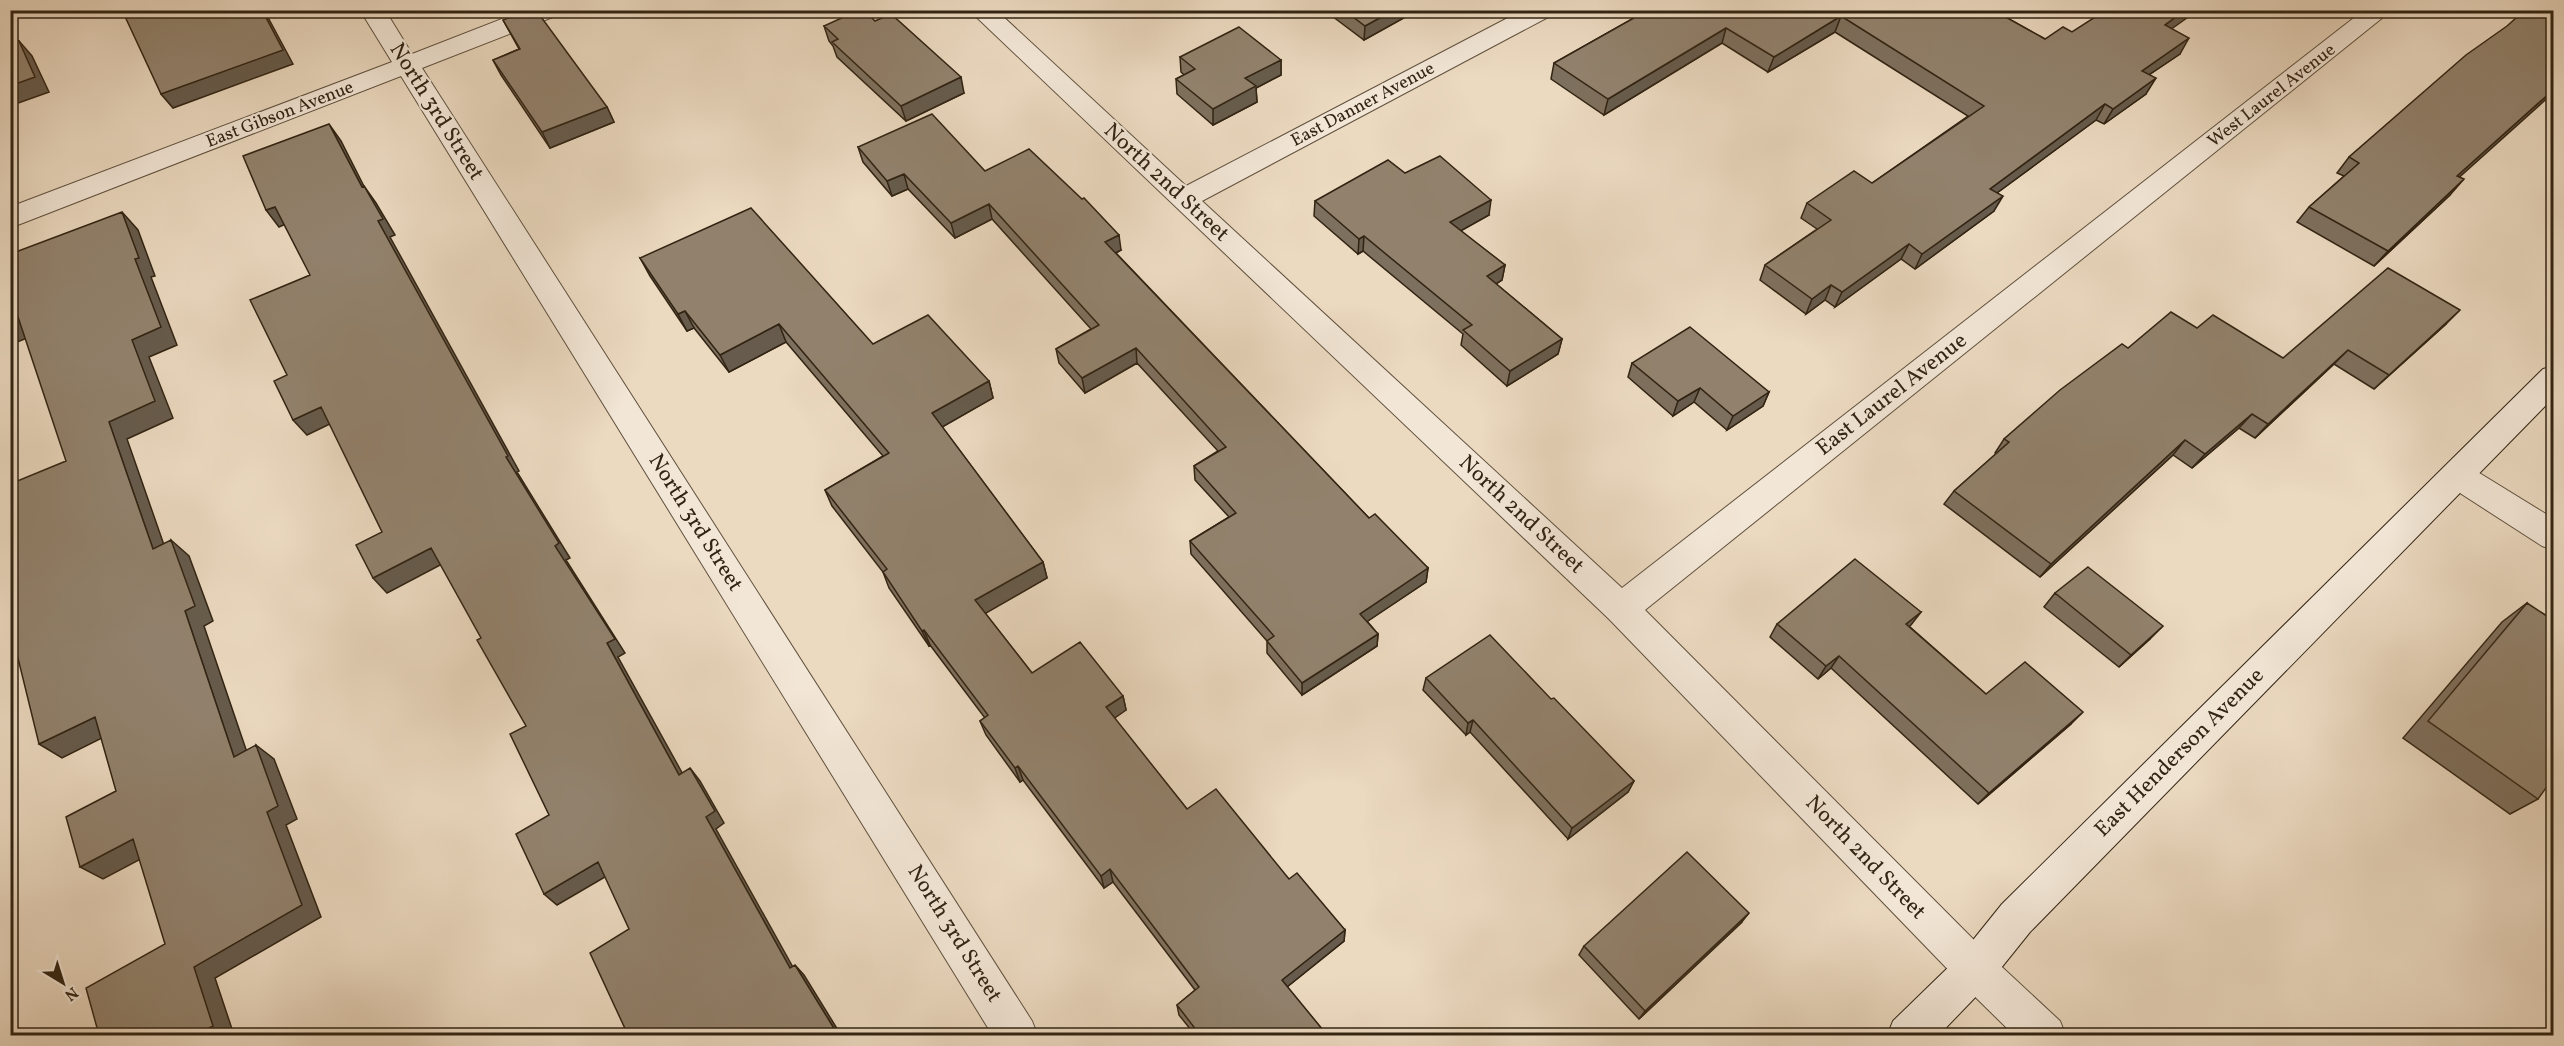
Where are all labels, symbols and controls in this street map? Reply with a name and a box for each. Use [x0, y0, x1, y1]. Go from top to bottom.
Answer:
street label: North 3rd Street [381, 37, 491, 187]
street label: West Laurel Avenue [2203, 38, 2341, 154]
street label: East Danner Avenue [1287, 57, 1439, 153]
street label: East Gibson Avenue [203, 75, 357, 155]
street label: North 2nd Street [1096, 116, 1236, 250]
street label: East Laurel Avenue [1810, 326, 1974, 464]
street label: North 3rd Street [640, 448, 750, 598]
street label: North 2nd Street [1451, 448, 1591, 582]
street label: East Henderson Avenue [2088, 661, 2272, 845]
street label: North 2nd Street [1798, 789, 1933, 927]
street label: North 3rd Street [899, 859, 1009, 1009]
north arrow [33, 953, 93, 1013]
text: N [59, 981, 82, 1006]

